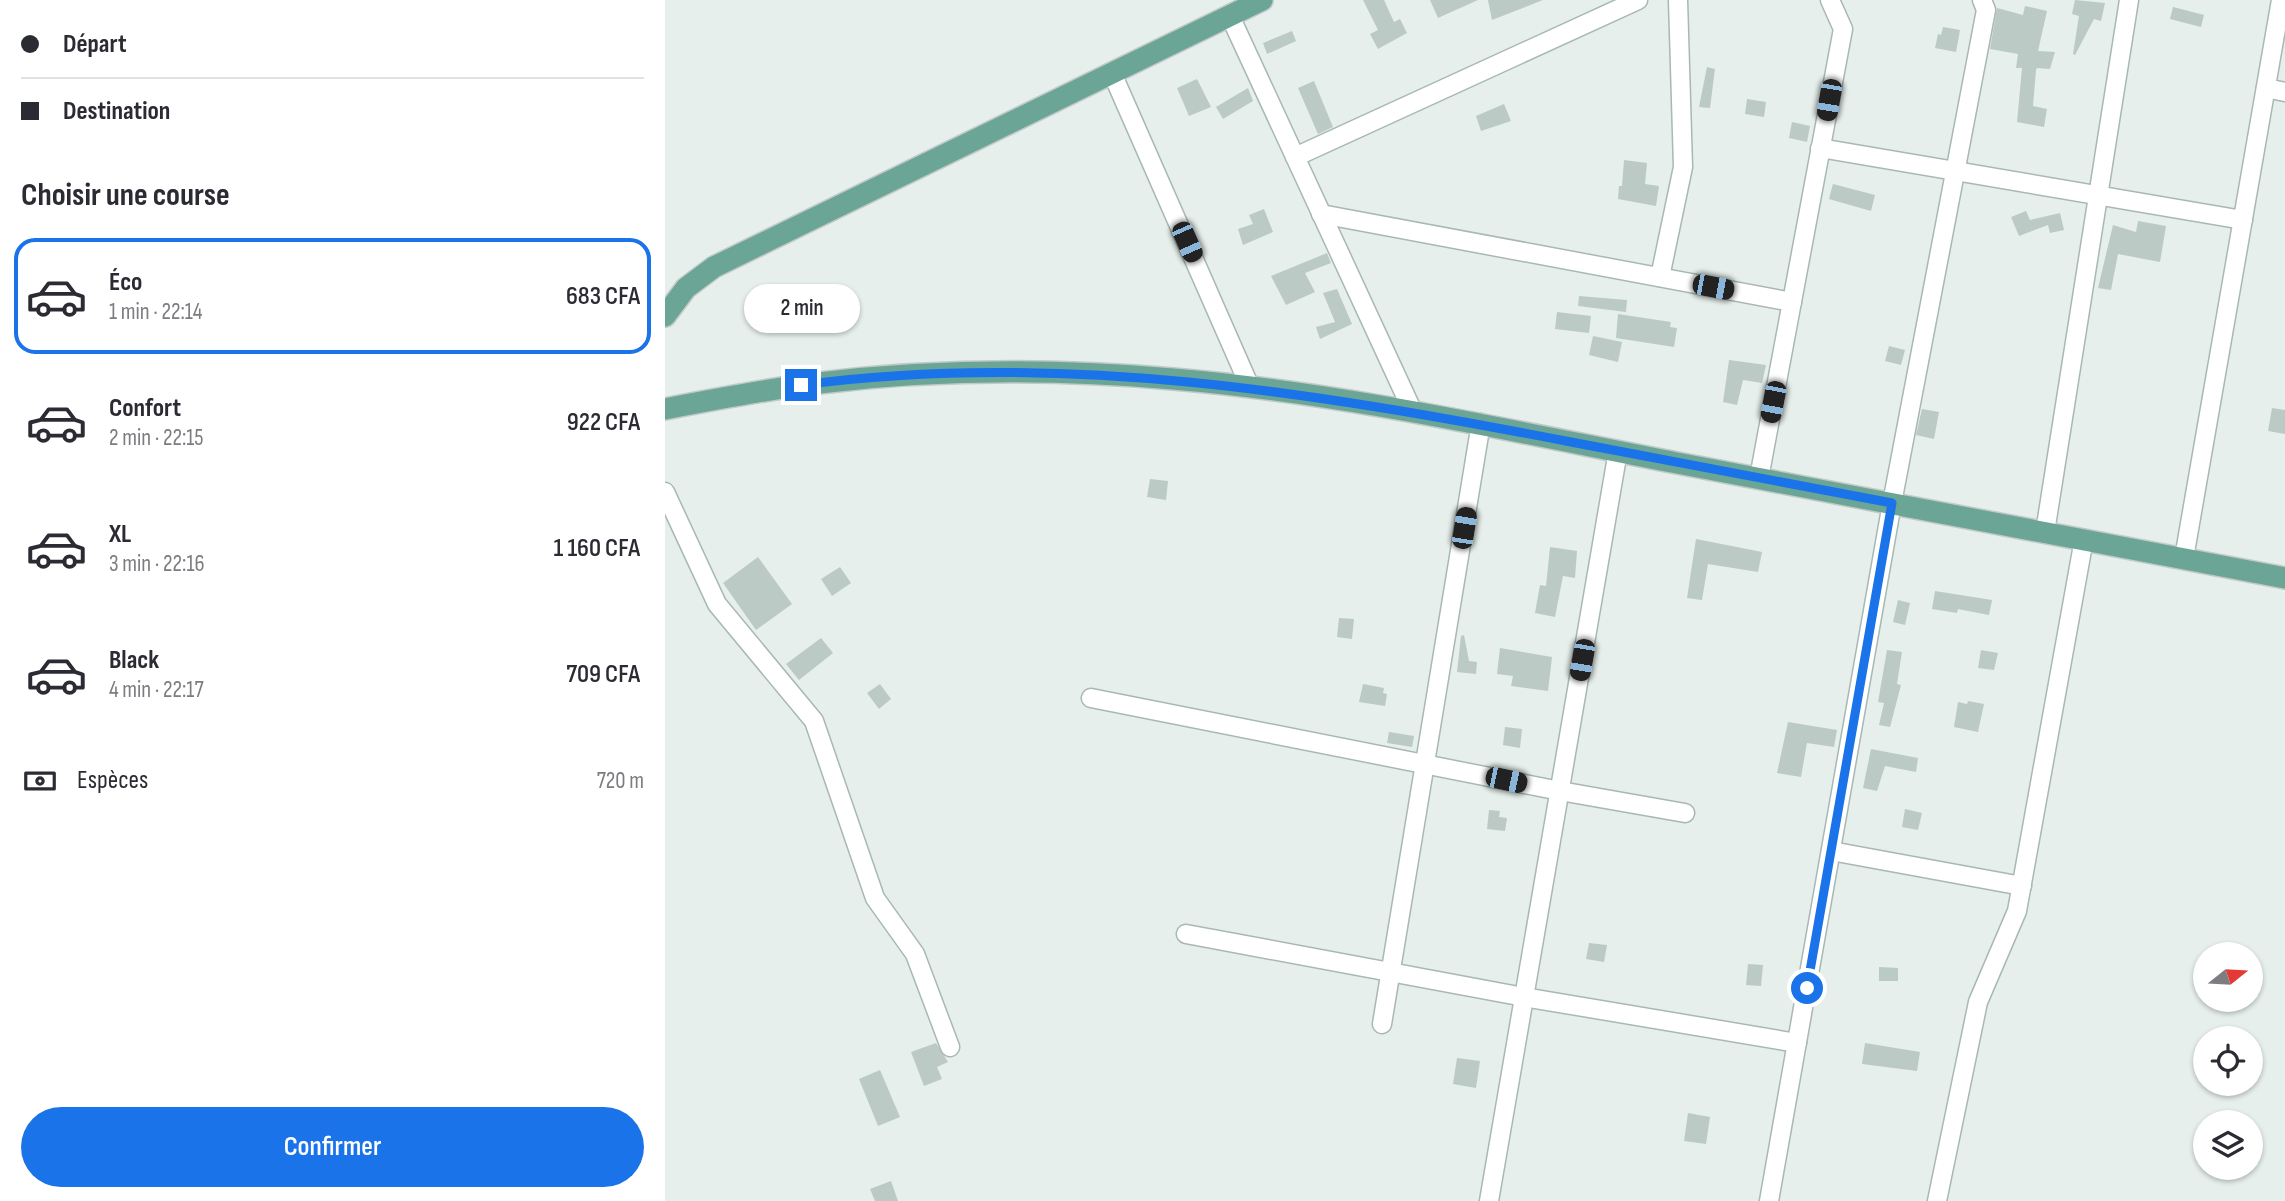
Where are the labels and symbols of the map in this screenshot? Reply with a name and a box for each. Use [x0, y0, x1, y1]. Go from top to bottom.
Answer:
car [1816, 77, 1843, 123]
car [1169, 219, 1206, 265]
car [1691, 273, 1736, 301]
callout: 2 min [743, 284, 859, 332]
route end [785, 369, 817, 401]
car [1759, 379, 1788, 425]
car [1451, 506, 1478, 550]
car [1569, 637, 1596, 683]
car [1484, 765, 1529, 795]
north arrow [2193, 942, 2263, 1012]
route start [1791, 972, 1823, 1004]

